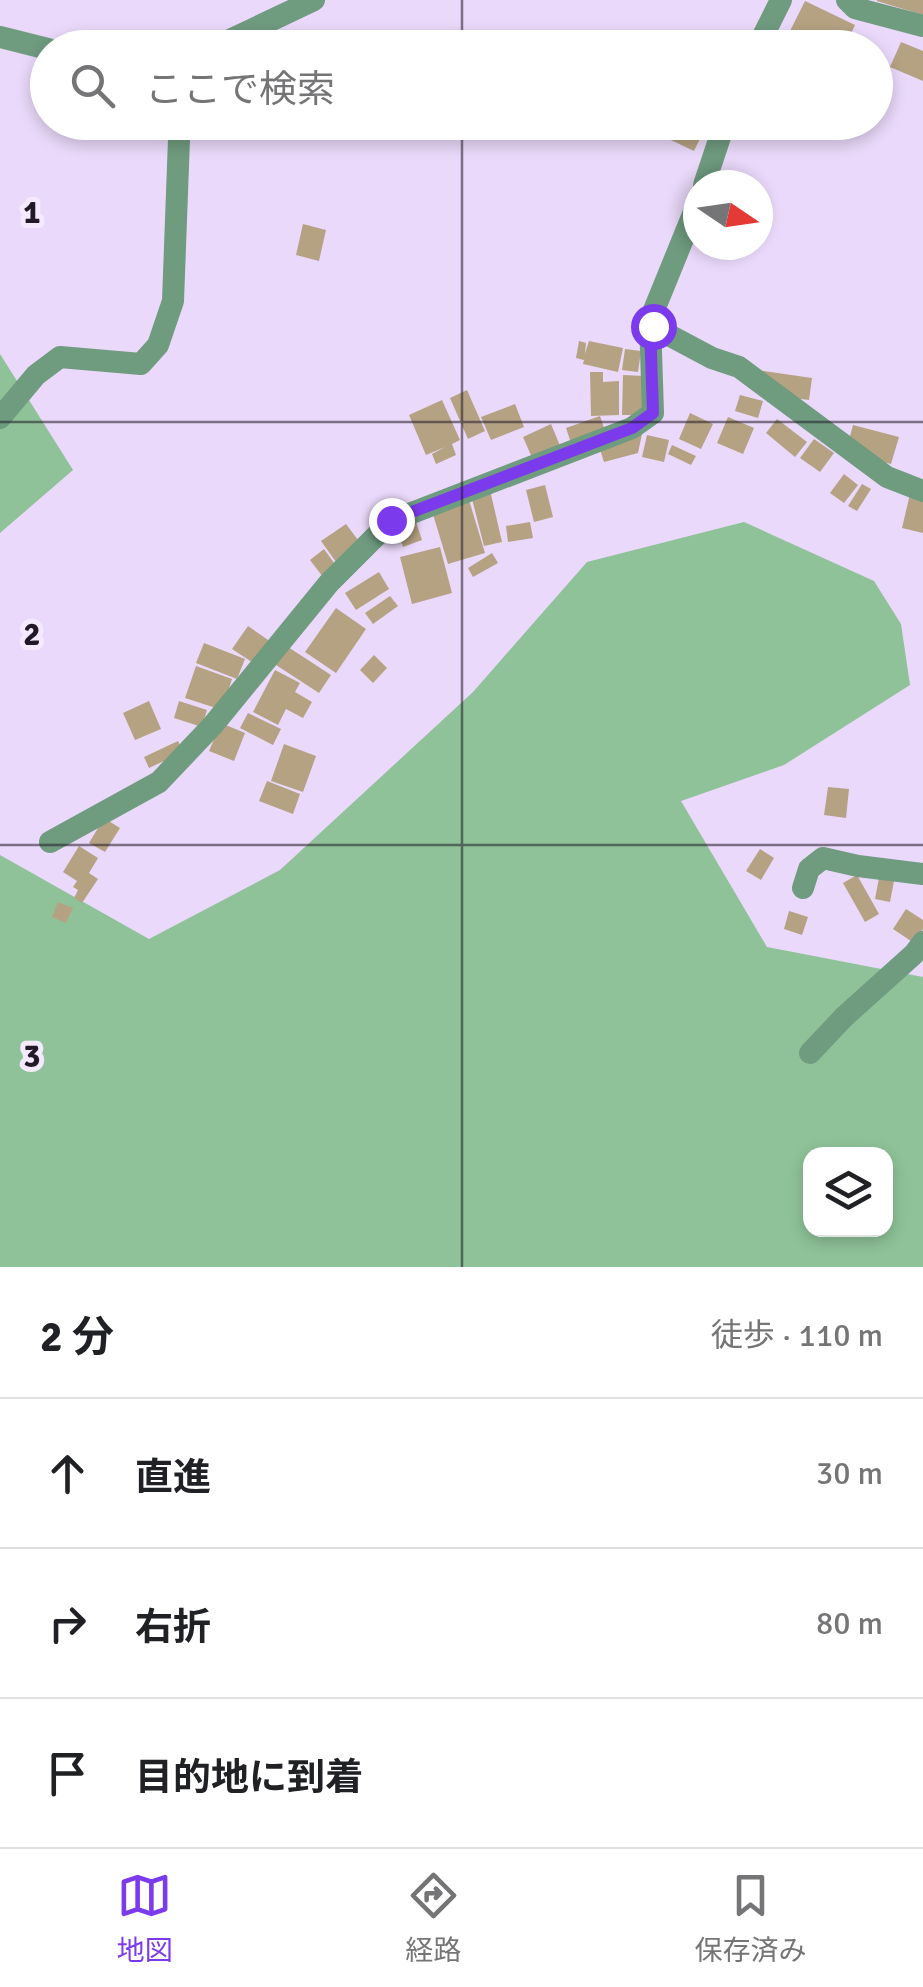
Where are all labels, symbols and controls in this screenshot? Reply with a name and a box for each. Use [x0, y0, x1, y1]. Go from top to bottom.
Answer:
search box [30, 30, 893, 140]
icon: search [65, 58, 120, 113]
text: ここで検索 [145, 66, 335, 113]
north arrow [683, 170, 773, 260]
text: 1 [23, 193, 41, 232]
route start [631, 304, 677, 350]
route end [369, 498, 415, 544]
text: 2 [23, 615, 41, 654]
text: 3 [23, 1037, 41, 1076]
map controls [803, 1147, 893, 1237]
button: layers [803, 1147, 893, 1237]
text: 2 分 [40, 1312, 114, 1363]
text: 徒歩 · 110 m [711, 1316, 883, 1355]
icon: ahead [40, 1446, 95, 1501]
text: 直進 [135, 1454, 211, 1501]
text: 30 m [816, 1454, 883, 1493]
icon: right [40, 1596, 95, 1651]
text: 右折 [135, 1604, 211, 1651]
text: 80 m [816, 1604, 883, 1643]
icon: arrive [40, 1746, 95, 1801]
text: 目的地に到着 [135, 1754, 363, 1801]
tab: 地図 [116, 1868, 173, 1968]
tab: 経路 [405, 1868, 462, 1968]
tab: 保存済み [694, 1868, 807, 1968]

